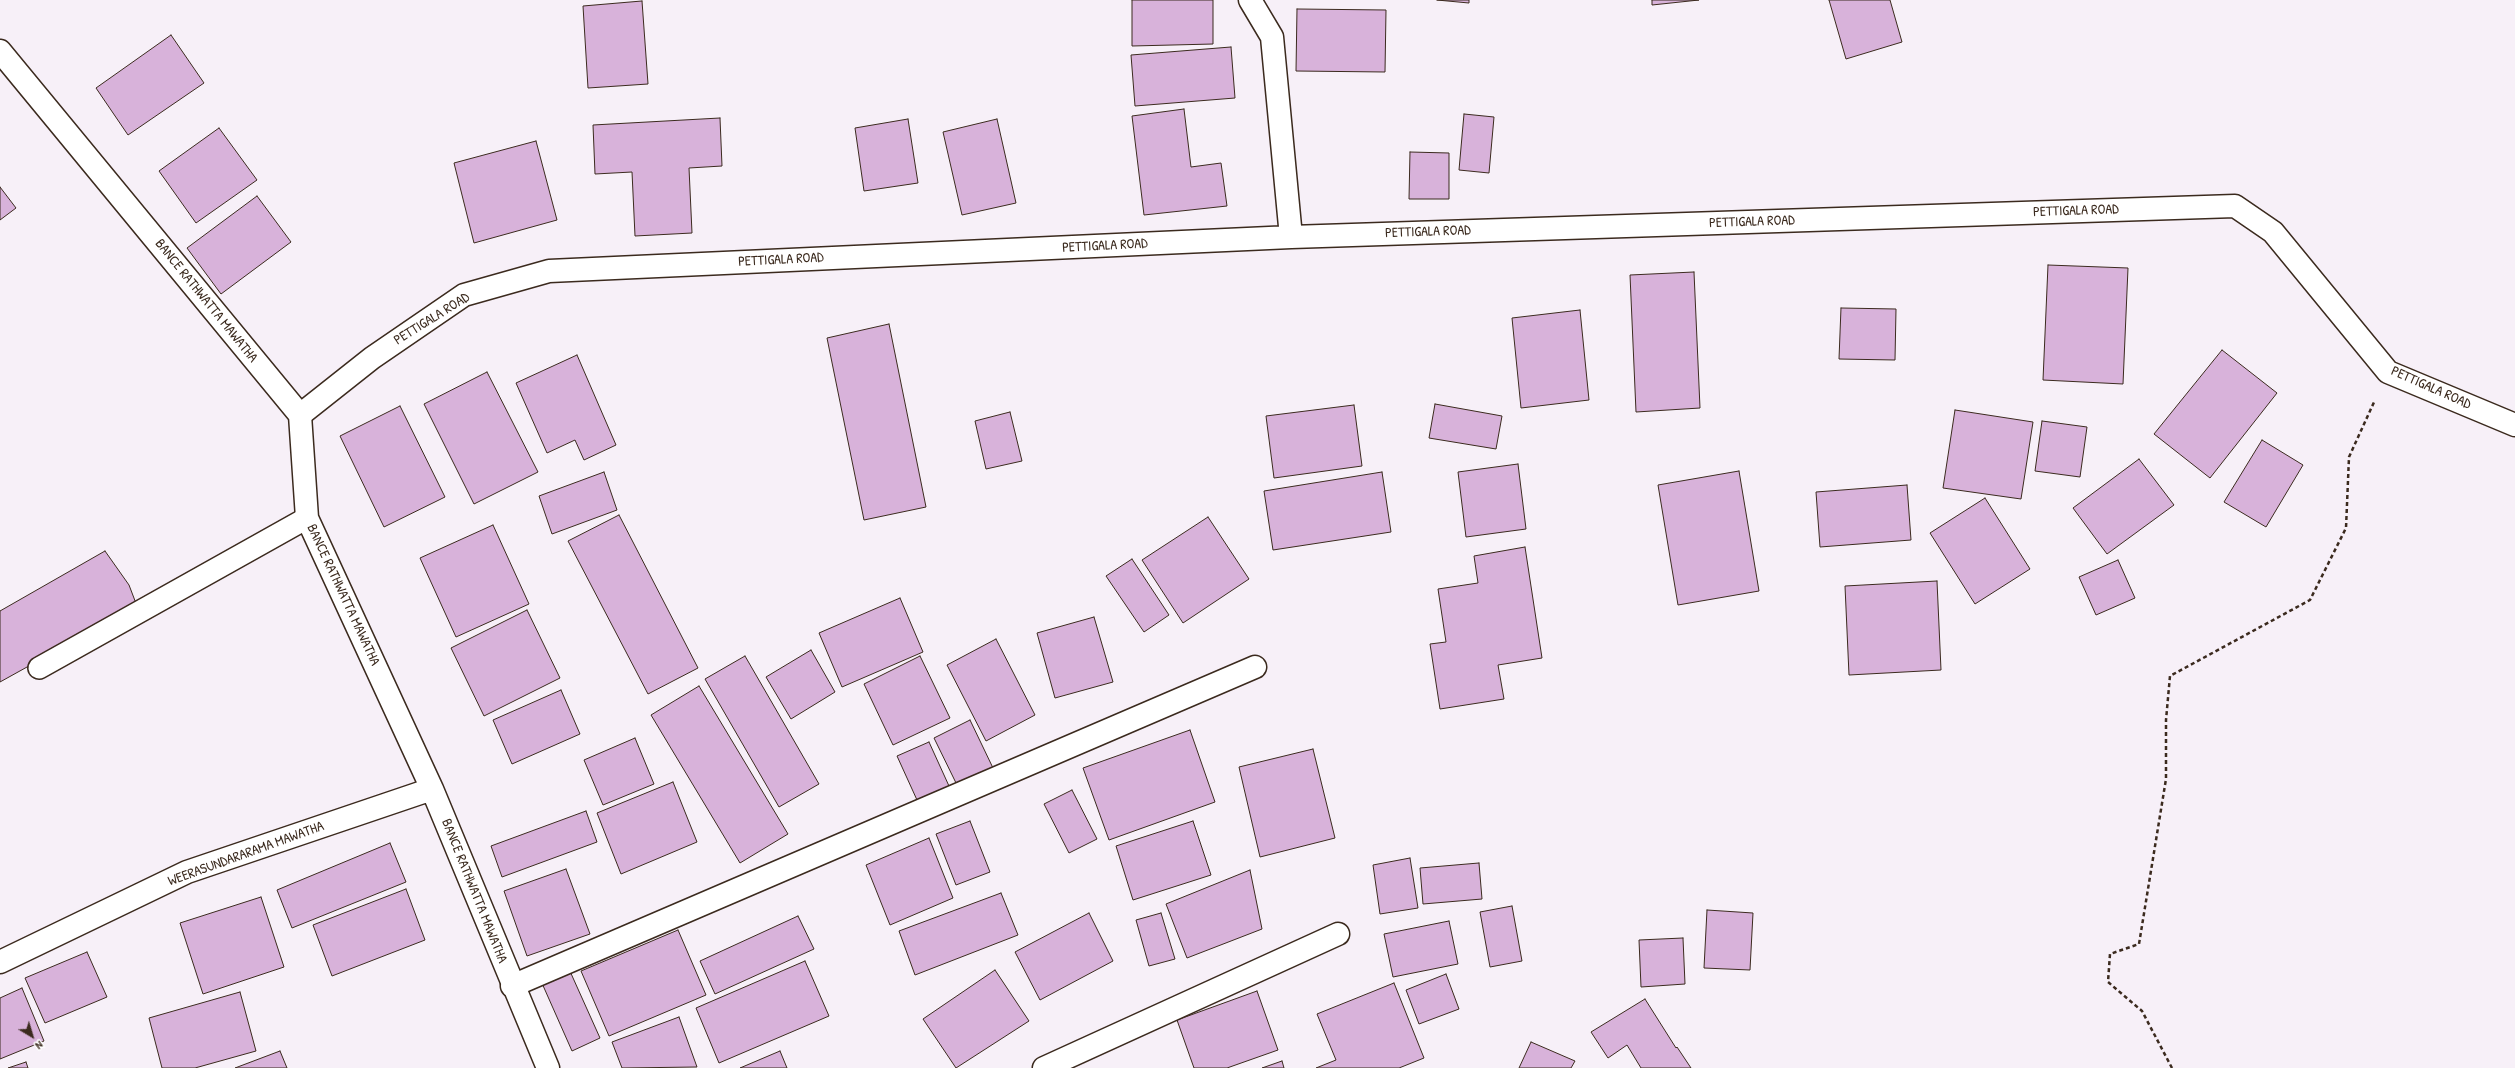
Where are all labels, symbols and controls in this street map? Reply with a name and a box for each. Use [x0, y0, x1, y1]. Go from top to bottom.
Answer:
street label: PETTIGALA ROAD [2033, 201, 2119, 221]
street label: PETTIGALA ROAD [1709, 212, 1795, 232]
street label: PETTIGALA ROAD [1385, 222, 1471, 242]
street label: PETTIGALA ROAD [1062, 235, 1148, 257]
street label: BANCE RATHWATTA MAWATHA [151, 236, 261, 366]
street label: PETTIGALA ROAD [738, 249, 824, 271]
street label: PETTIGALA ROAD [391, 289, 473, 349]
street label: PETTIGALA ROAD [2388, 363, 2474, 413]
street label: BANCE RATHWATTA MAWATHA [303, 522, 383, 668]
street label: BANCE RATHWATTA MAWATHA [437, 816, 511, 966]
street label: WEERASUNDARARAMA MAWATHA [166, 818, 326, 890]
north arrow [12, 1016, 52, 1056]
text: N [33, 1038, 46, 1053]

